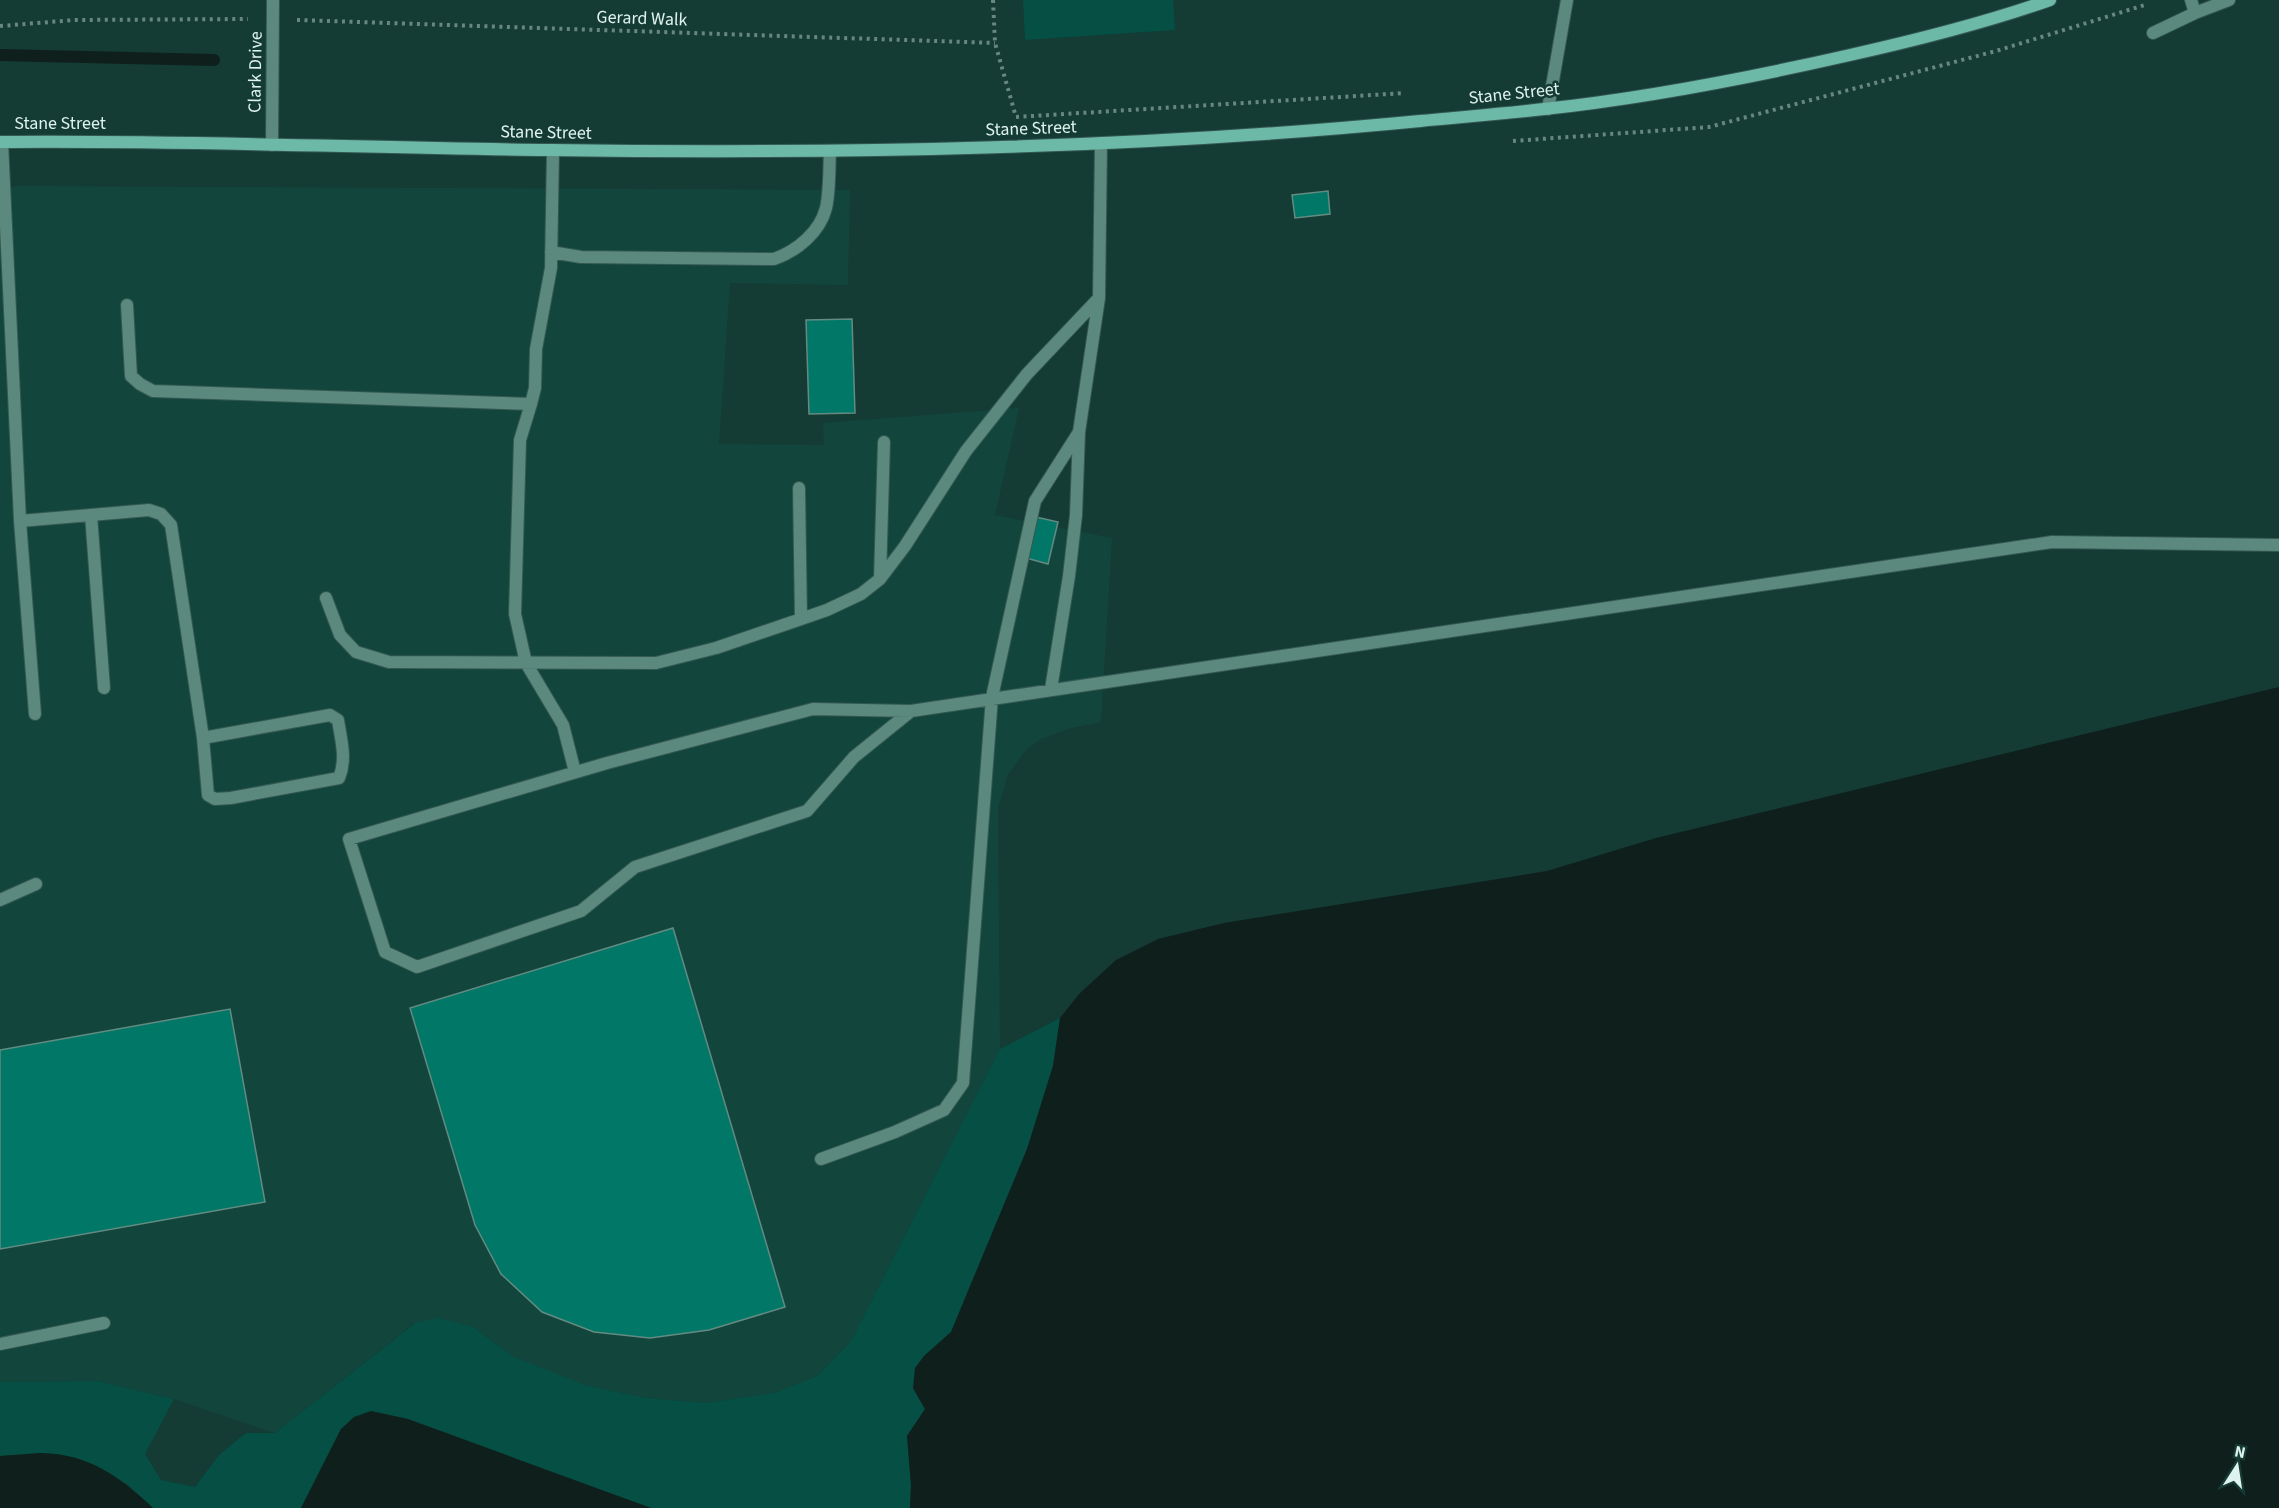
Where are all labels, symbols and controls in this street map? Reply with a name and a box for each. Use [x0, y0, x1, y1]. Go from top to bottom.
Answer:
street label: Gerard Walk [596, 4, 688, 33]
street label: Clark Drive [242, 31, 269, 113]
street label: Stane Street [1467, 76, 1561, 111]
street label: Stane Street [14, 111, 106, 136]
street label: Stane Street [985, 114, 1077, 143]
street label: Stane Street [500, 119, 592, 146]
north arrow [2207, 1436, 2267, 1496]
text: N [2232, 1440, 2247, 1464]

